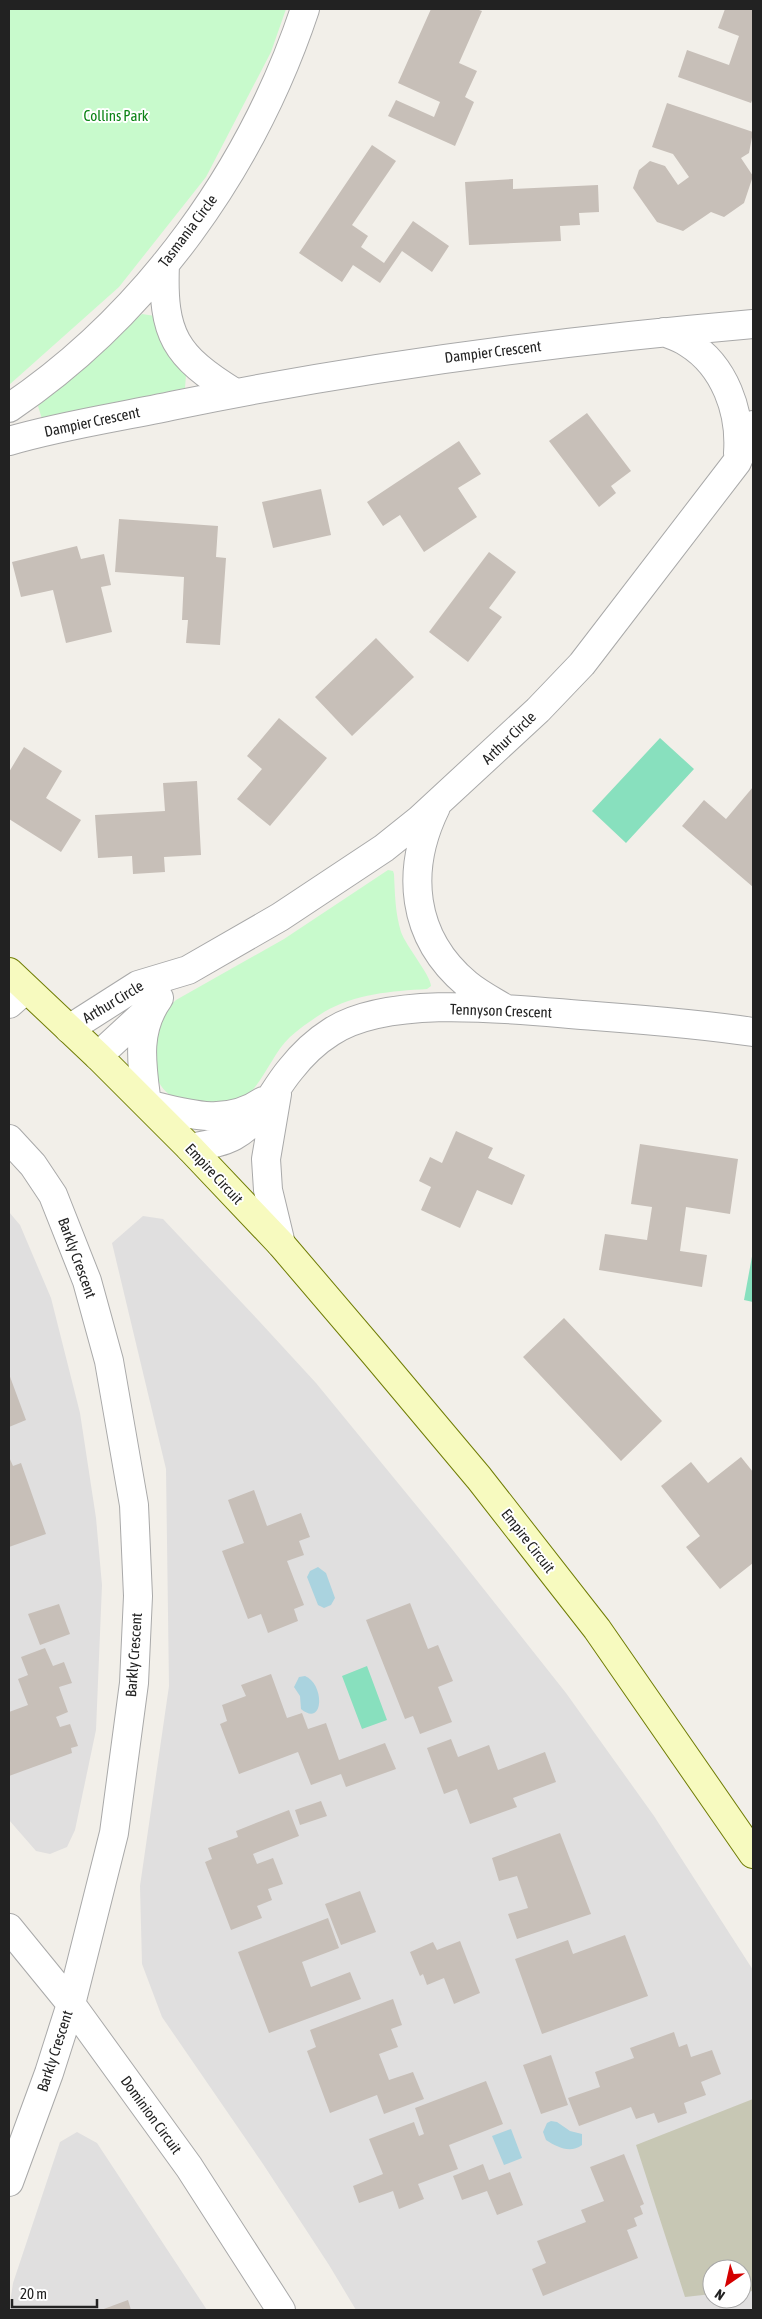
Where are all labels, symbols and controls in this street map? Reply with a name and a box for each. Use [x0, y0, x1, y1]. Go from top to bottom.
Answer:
park label: Collins Park [84, 107, 149, 124]
street label: Tasmania Circle [155, 191, 220, 270]
street label: Dampier Crescent [444, 337, 542, 366]
street label: Dampier Crescent [43, 403, 141, 440]
street label: Arthur Circle [478, 708, 539, 767]
street label: Arthur Circle [79, 977, 146, 1026]
street label: Tennyson Crescent [450, 1000, 552, 1021]
street label: Empire Circuit [182, 1140, 247, 1207]
street label: Barkly Crescent [55, 1215, 100, 1300]
street label: Empire Circuit [498, 1505, 559, 1576]
street label: Barkly Crescent [122, 1612, 145, 1698]
street label: Barkly Crescent [33, 2008, 76, 2094]
street label: Dominion Circuit [117, 2072, 185, 2157]
north arrow [702, 2259, 752, 2309]
scale bar [12, 2276, 98, 2308]
text: 20 m [20, 2285, 47, 2302]
text: N [712, 2286, 728, 2304]

